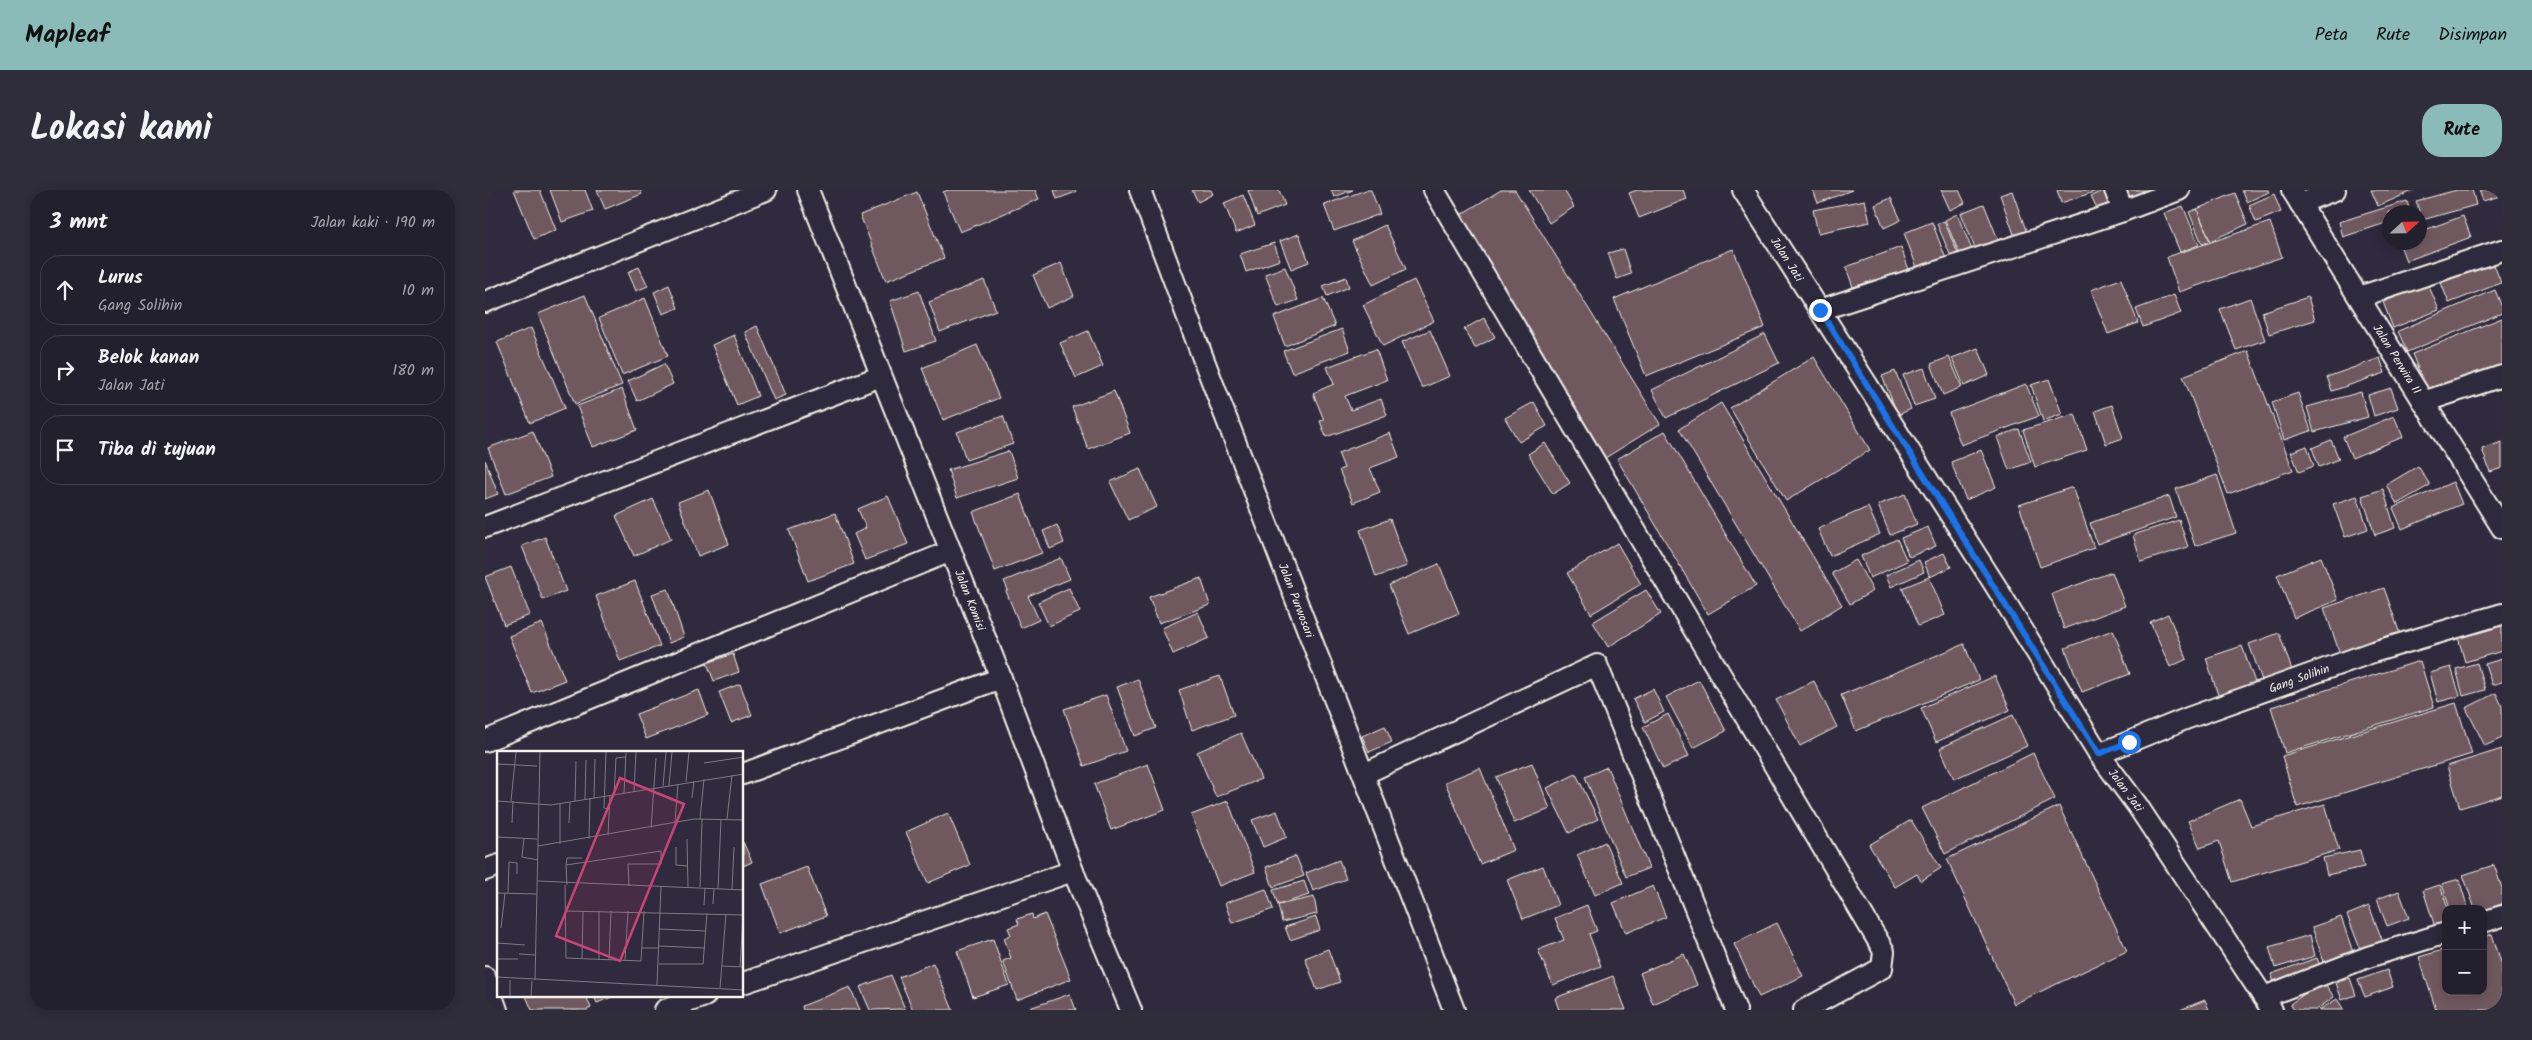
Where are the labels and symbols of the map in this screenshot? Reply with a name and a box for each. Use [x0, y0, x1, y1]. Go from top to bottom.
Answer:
north arrow [2382, 205, 2427, 250]
street label: Jalan Jati [1766, 233, 1809, 286]
route end [1809, 299, 1832, 322]
street label: Jalan Perwira II [2368, 320, 2426, 398]
street label: Jalan Purwosari [1273, 560, 1320, 641]
street label: Jalan Komisi [950, 567, 991, 634]
street label: Gang Solihin [2266, 659, 2332, 698]
route start [2118, 731, 2141, 754]
inset map [497, 751, 744, 998]
street label: Jalan Jati [2103, 764, 2149, 816]

